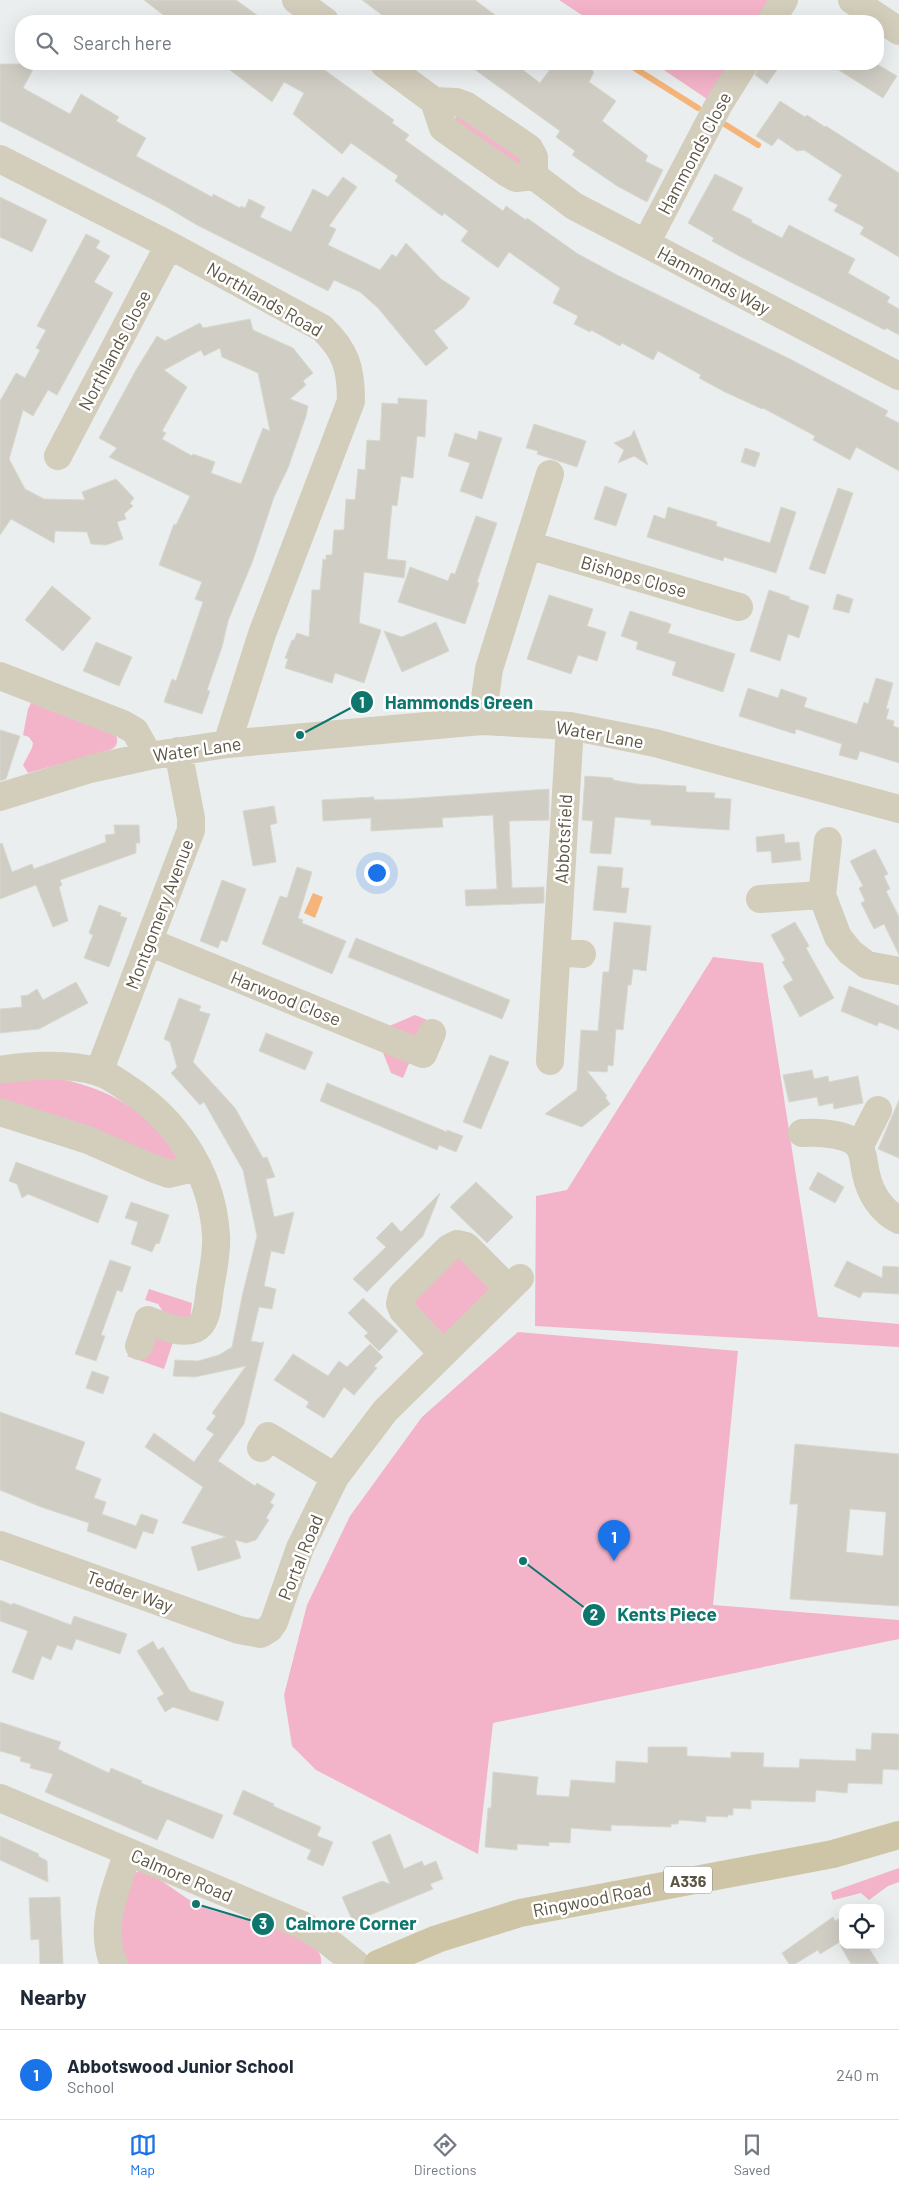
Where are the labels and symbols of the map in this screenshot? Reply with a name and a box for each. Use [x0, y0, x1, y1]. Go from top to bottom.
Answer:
street label: Hammonds Close [653, 88, 735, 218]
street label: Hammonds Way [654, 241, 774, 319]
street label: Northlands Road [203, 257, 327, 341]
street label: Northlands Close [73, 286, 155, 414]
street label: Bishops Close [578, 550, 690, 602]
callout: Hammonds Green [350, 685, 543, 719]
text: Hammonds Green [385, 690, 533, 713]
text: 1 [359, 693, 365, 711]
street label: Water Lane [554, 715, 646, 753]
street label: Water Lane [152, 732, 242, 766]
street label: Abbotsfield [550, 794, 576, 884]
street label: Montgomery Avenue [120, 836, 198, 992]
your location [364, 860, 390, 886]
street label: Harwood Close [228, 966, 344, 1030]
street label: Portal Road [273, 1511, 327, 1603]
pin: 1 [598, 1520, 630, 1561]
street label: Tedder Way [84, 1565, 176, 1617]
callout: Kents Piece [582, 1598, 727, 1632]
text: Kents Piece [617, 1602, 717, 1625]
text: 2 [590, 1605, 598, 1623]
street label: Calmore Road [128, 1844, 236, 1906]
road number: A336 [664, 1866, 712, 1894]
street label: Ringwood Road [531, 1877, 653, 1921]
callout: Calmore Corner [250, 1907, 427, 1941]
text: Calmore Corner [285, 1911, 417, 1934]
text: 3 [259, 1914, 267, 1932]

